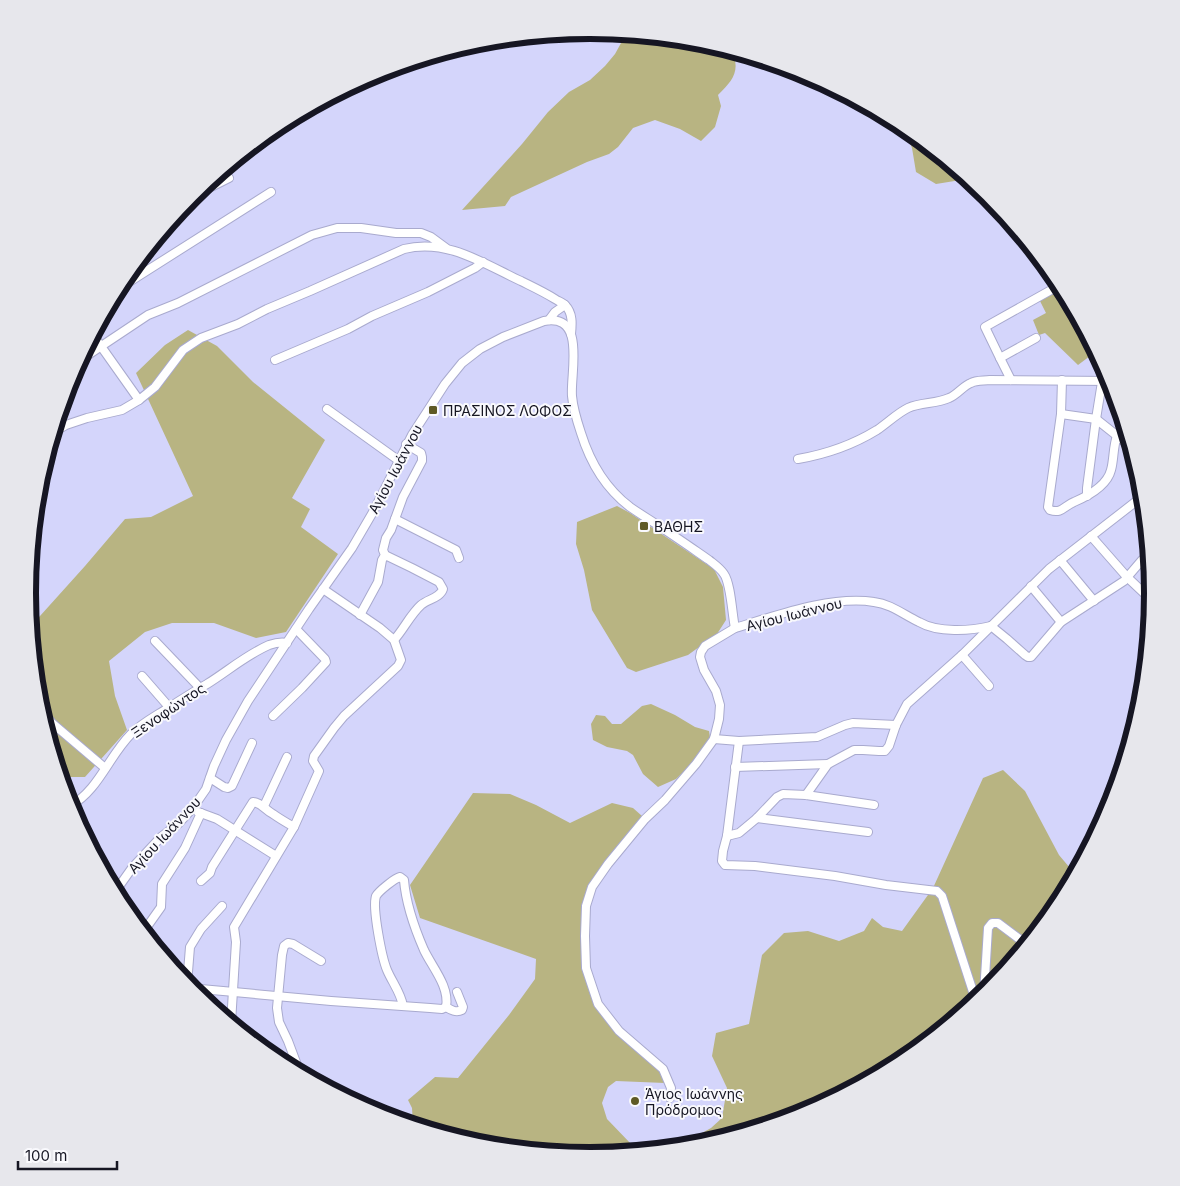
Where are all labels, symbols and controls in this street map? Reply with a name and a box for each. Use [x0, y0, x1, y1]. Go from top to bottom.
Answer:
place label: ΠΡΑΣΙΝΟΣ ΛΟΦΟΣ [443, 402, 572, 419]
marker: ΠΡΑΣΙΝΟΣ ΛΟΦΟΣ [427, 404, 439, 416]
street label: Αγίου Ιωάννου [364, 422, 426, 516]
place label: ΒΑΘΗΣ [654, 518, 703, 535]
marker: ΒΑΘΗΣ [638, 520, 650, 532]
street label: Αγίου Ιωάννου [744, 594, 844, 634]
street label: Ξενοφώντος [128, 679, 208, 741]
street label: Αγίου Ιωάννου [124, 793, 204, 877]
place label: Άγιος Ιωάννης Πρόδρομος [645, 1085, 743, 1118]
marker: Άγιος Ιωάννης Πρόδρομος [629, 1095, 641, 1107]
scale bar [18, 1138, 116, 1170]
text: 100 m [25, 1146, 67, 1165]

